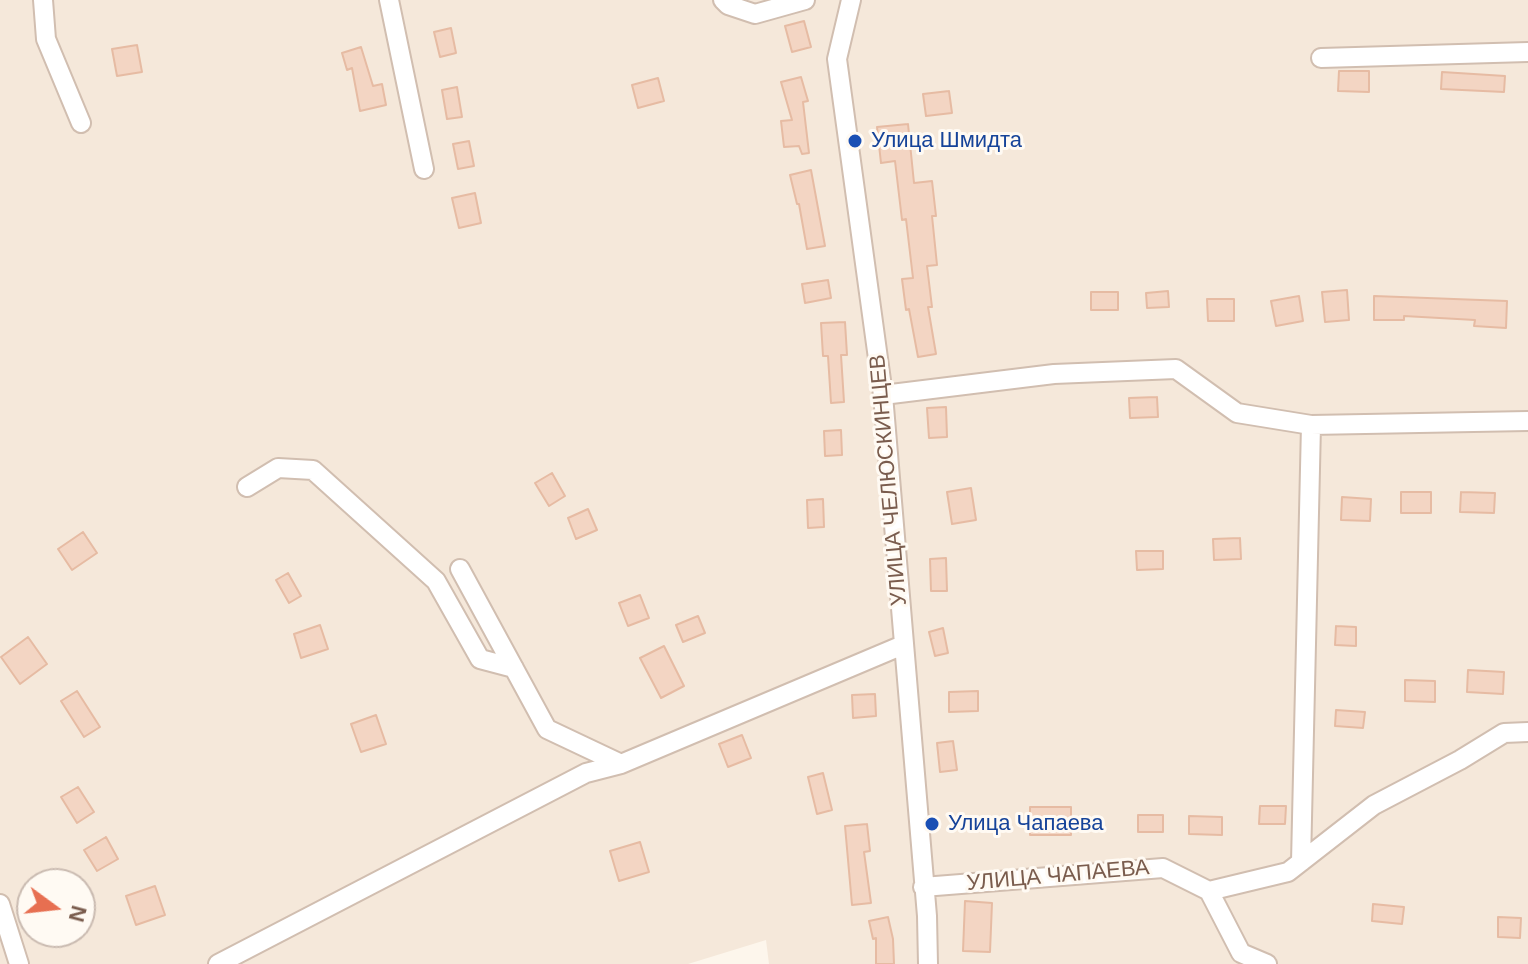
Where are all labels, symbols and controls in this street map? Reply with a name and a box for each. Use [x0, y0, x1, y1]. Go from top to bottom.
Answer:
place label: Улица Шмидта [871, 128, 1022, 154]
marker: Улица Шмидта [846, 132, 864, 150]
street label: УЛИЦА ЧЕЛЮСКИНЦЕВ [865, 353, 913, 607]
place label: Улица Чапаева [948, 811, 1104, 837]
marker: Улица Чапаева [923, 815, 941, 833]
street label: УЛИЦА ЧАПАЕВА [965, 855, 1151, 897]
north arrow [16, 868, 96, 948]
text: N [64, 903, 92, 925]

